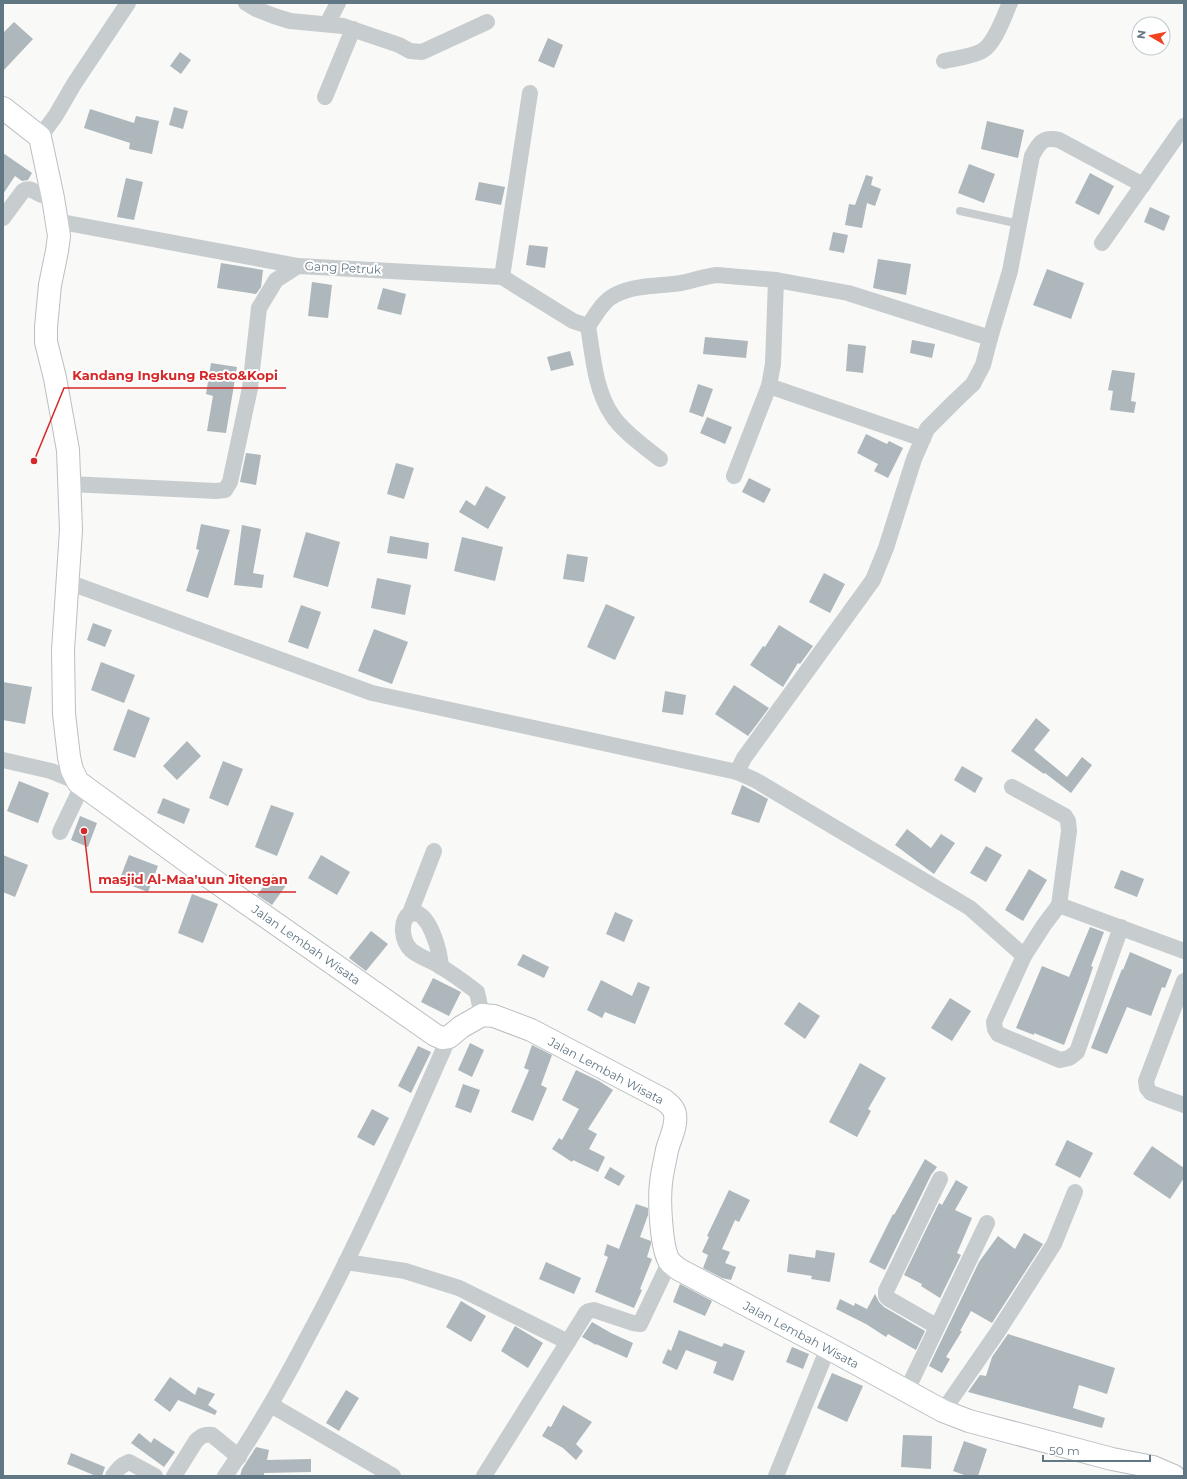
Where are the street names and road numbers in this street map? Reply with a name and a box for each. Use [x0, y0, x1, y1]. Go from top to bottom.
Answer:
street label: Gang Petruk [304, 258, 382, 277]
street label: Jalan Lembah Wisata [248, 901, 363, 988]
street label: Jalan Lembah Wisata [545, 1033, 667, 1107]
street label: Jalan Lembah Wisata [740, 1297, 862, 1371]

